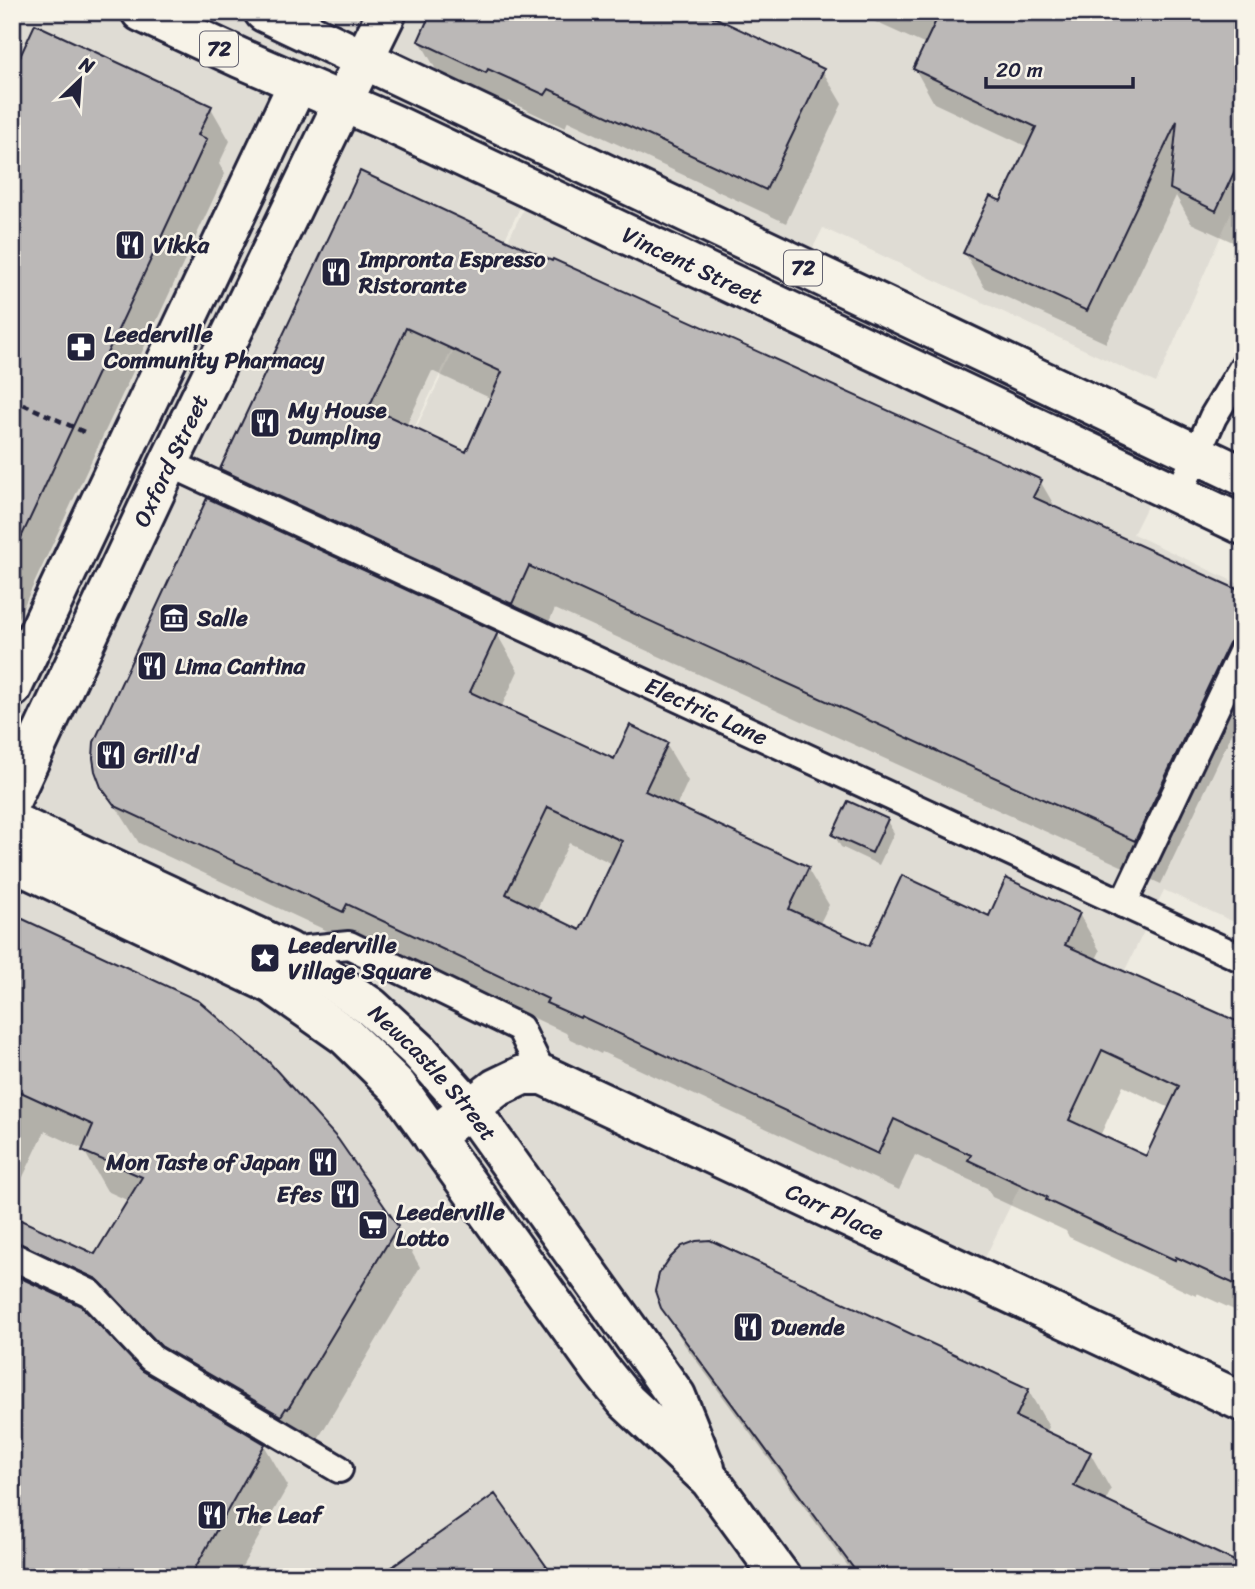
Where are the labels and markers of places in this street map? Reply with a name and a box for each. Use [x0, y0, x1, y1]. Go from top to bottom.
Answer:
place label: Vikka [153, 225, 210, 266]
restaurant icon: Vikka [113, 228, 147, 262]
place label: Impronta Espresso Ristorante [358, 239, 546, 306]
restaurant icon: Impronta Espresso Ristorante [319, 255, 353, 289]
place label: Leederville Community Pharmacy [103, 314, 325, 381]
pharmacy icon: Leederville Community Pharmacy [64, 330, 98, 364]
place label: My House Dumpling [287, 390, 388, 457]
restaurant icon: My House Dumpling [248, 406, 282, 440]
place label: Salle [196, 598, 248, 639]
museum icon: Salle [157, 601, 191, 635]
place label: Lima Cantina [175, 646, 306, 687]
restaurant icon: Lima Cantina [135, 649, 169, 683]
place label: Grill'd [133, 735, 200, 776]
restaurant icon: Grill'd [94, 738, 128, 772]
place label: Leederville Village Square [288, 925, 432, 992]
place icon: Leederville Village Square [248, 941, 282, 975]
place label: Mon Taste of Japan [105, 1142, 300, 1183]
restaurant icon: Mon Taste of Japan [306, 1145, 340, 1179]
place label: Efes [277, 1174, 322, 1215]
restaurant icon: Efes [328, 1177, 362, 1211]
place label: Leederville Lotto [396, 1192, 505, 1259]
supermarket icon: Leederville Lotto [356, 1208, 390, 1242]
place label: Duende [771, 1307, 845, 1348]
restaurant icon: Duende [731, 1310, 765, 1344]
place label: The Leaf [235, 1495, 325, 1536]
restaurant icon: The Leaf [195, 1498, 229, 1532]

